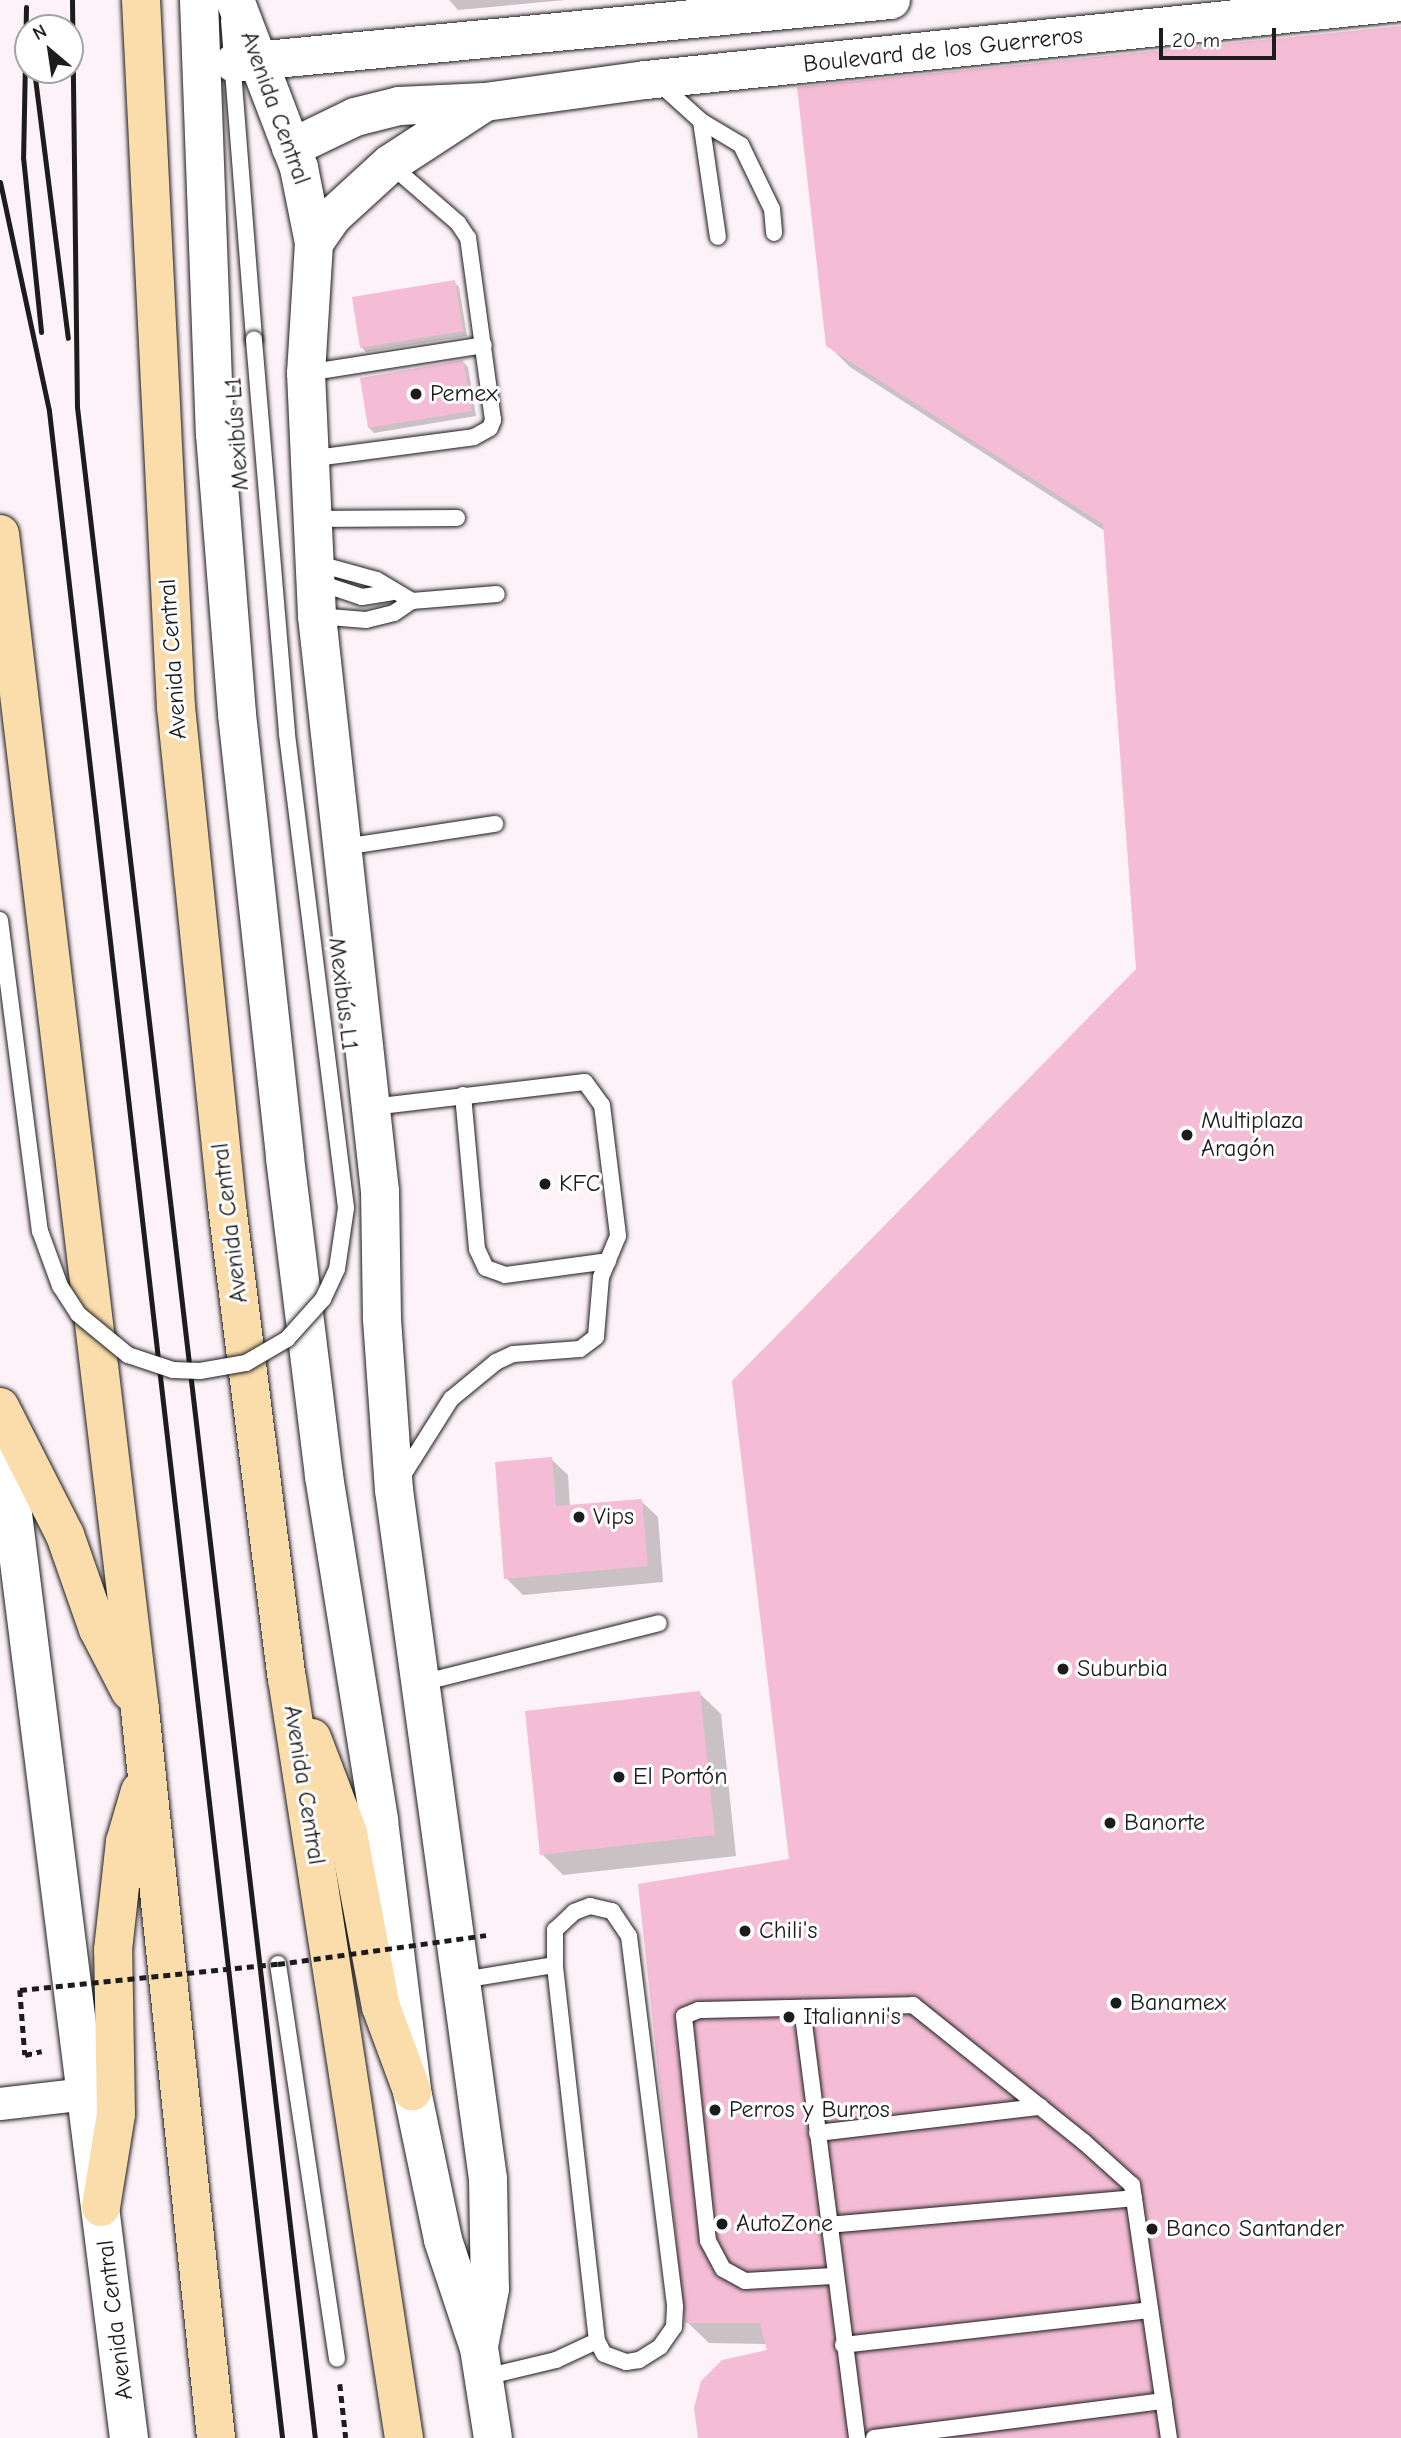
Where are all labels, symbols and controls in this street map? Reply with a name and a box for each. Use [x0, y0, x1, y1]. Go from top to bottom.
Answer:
north arrow [14, 14, 84, 84]
scale bar [1163, 14, 1280, 58]
text: N [29, 20, 51, 45]
street label: Boulevard de los Guerreros [802, 21, 1084, 79]
street label: Avenida Central [234, 27, 316, 189]
text: 20 m [1172, 28, 1220, 52]
street label: Mexibús L1 [219, 376, 255, 492]
place label: Pemex [430, 380, 498, 408]
marker: Pemex [408, 386, 424, 402]
street label: Avenida Central [153, 578, 193, 740]
street label: Mexibús L1 [322, 936, 364, 1052]
place label: Multiplaza Aragón [1201, 1107, 1304, 1163]
marker: Multiplaza Aragón [1179, 1127, 1195, 1143]
street label: Avenida Central [206, 1141, 254, 1305]
place label: KFC [559, 1170, 600, 1198]
marker: KFC [537, 1176, 553, 1192]
place label: Vips [593, 1503, 634, 1531]
marker: Vips [571, 1509, 587, 1525]
place label: Suburbia [1077, 1655, 1168, 1683]
marker: Suburbia [1055, 1661, 1071, 1677]
street label: Avenida Central [277, 1703, 331, 1867]
place label: El Portón [633, 1763, 728, 1791]
marker: El Portón [611, 1769, 627, 1785]
place label: Banorte [1124, 1809, 1205, 1837]
marker: Banorte [1102, 1815, 1118, 1831]
place label: Chili's [759, 1917, 817, 1945]
marker: Chili's [737, 1923, 753, 1939]
place label: Banamex [1130, 1989, 1226, 2017]
marker: Banamex [1108, 1995, 1124, 2011]
place label: Italianni's [803, 2003, 901, 2031]
marker: Italianni's [781, 2009, 797, 2025]
place label: Perros y Burros [729, 2096, 890, 2124]
marker: Perros y Burros [707, 2102, 723, 2118]
place label: AutoZone [736, 2210, 833, 2238]
place label: Banco Santander [1166, 2215, 1344, 2243]
marker: AutoZone [714, 2216, 730, 2232]
marker: Banco Santander [1144, 2221, 1160, 2237]
street label: Avenida Central [91, 2238, 139, 2402]

